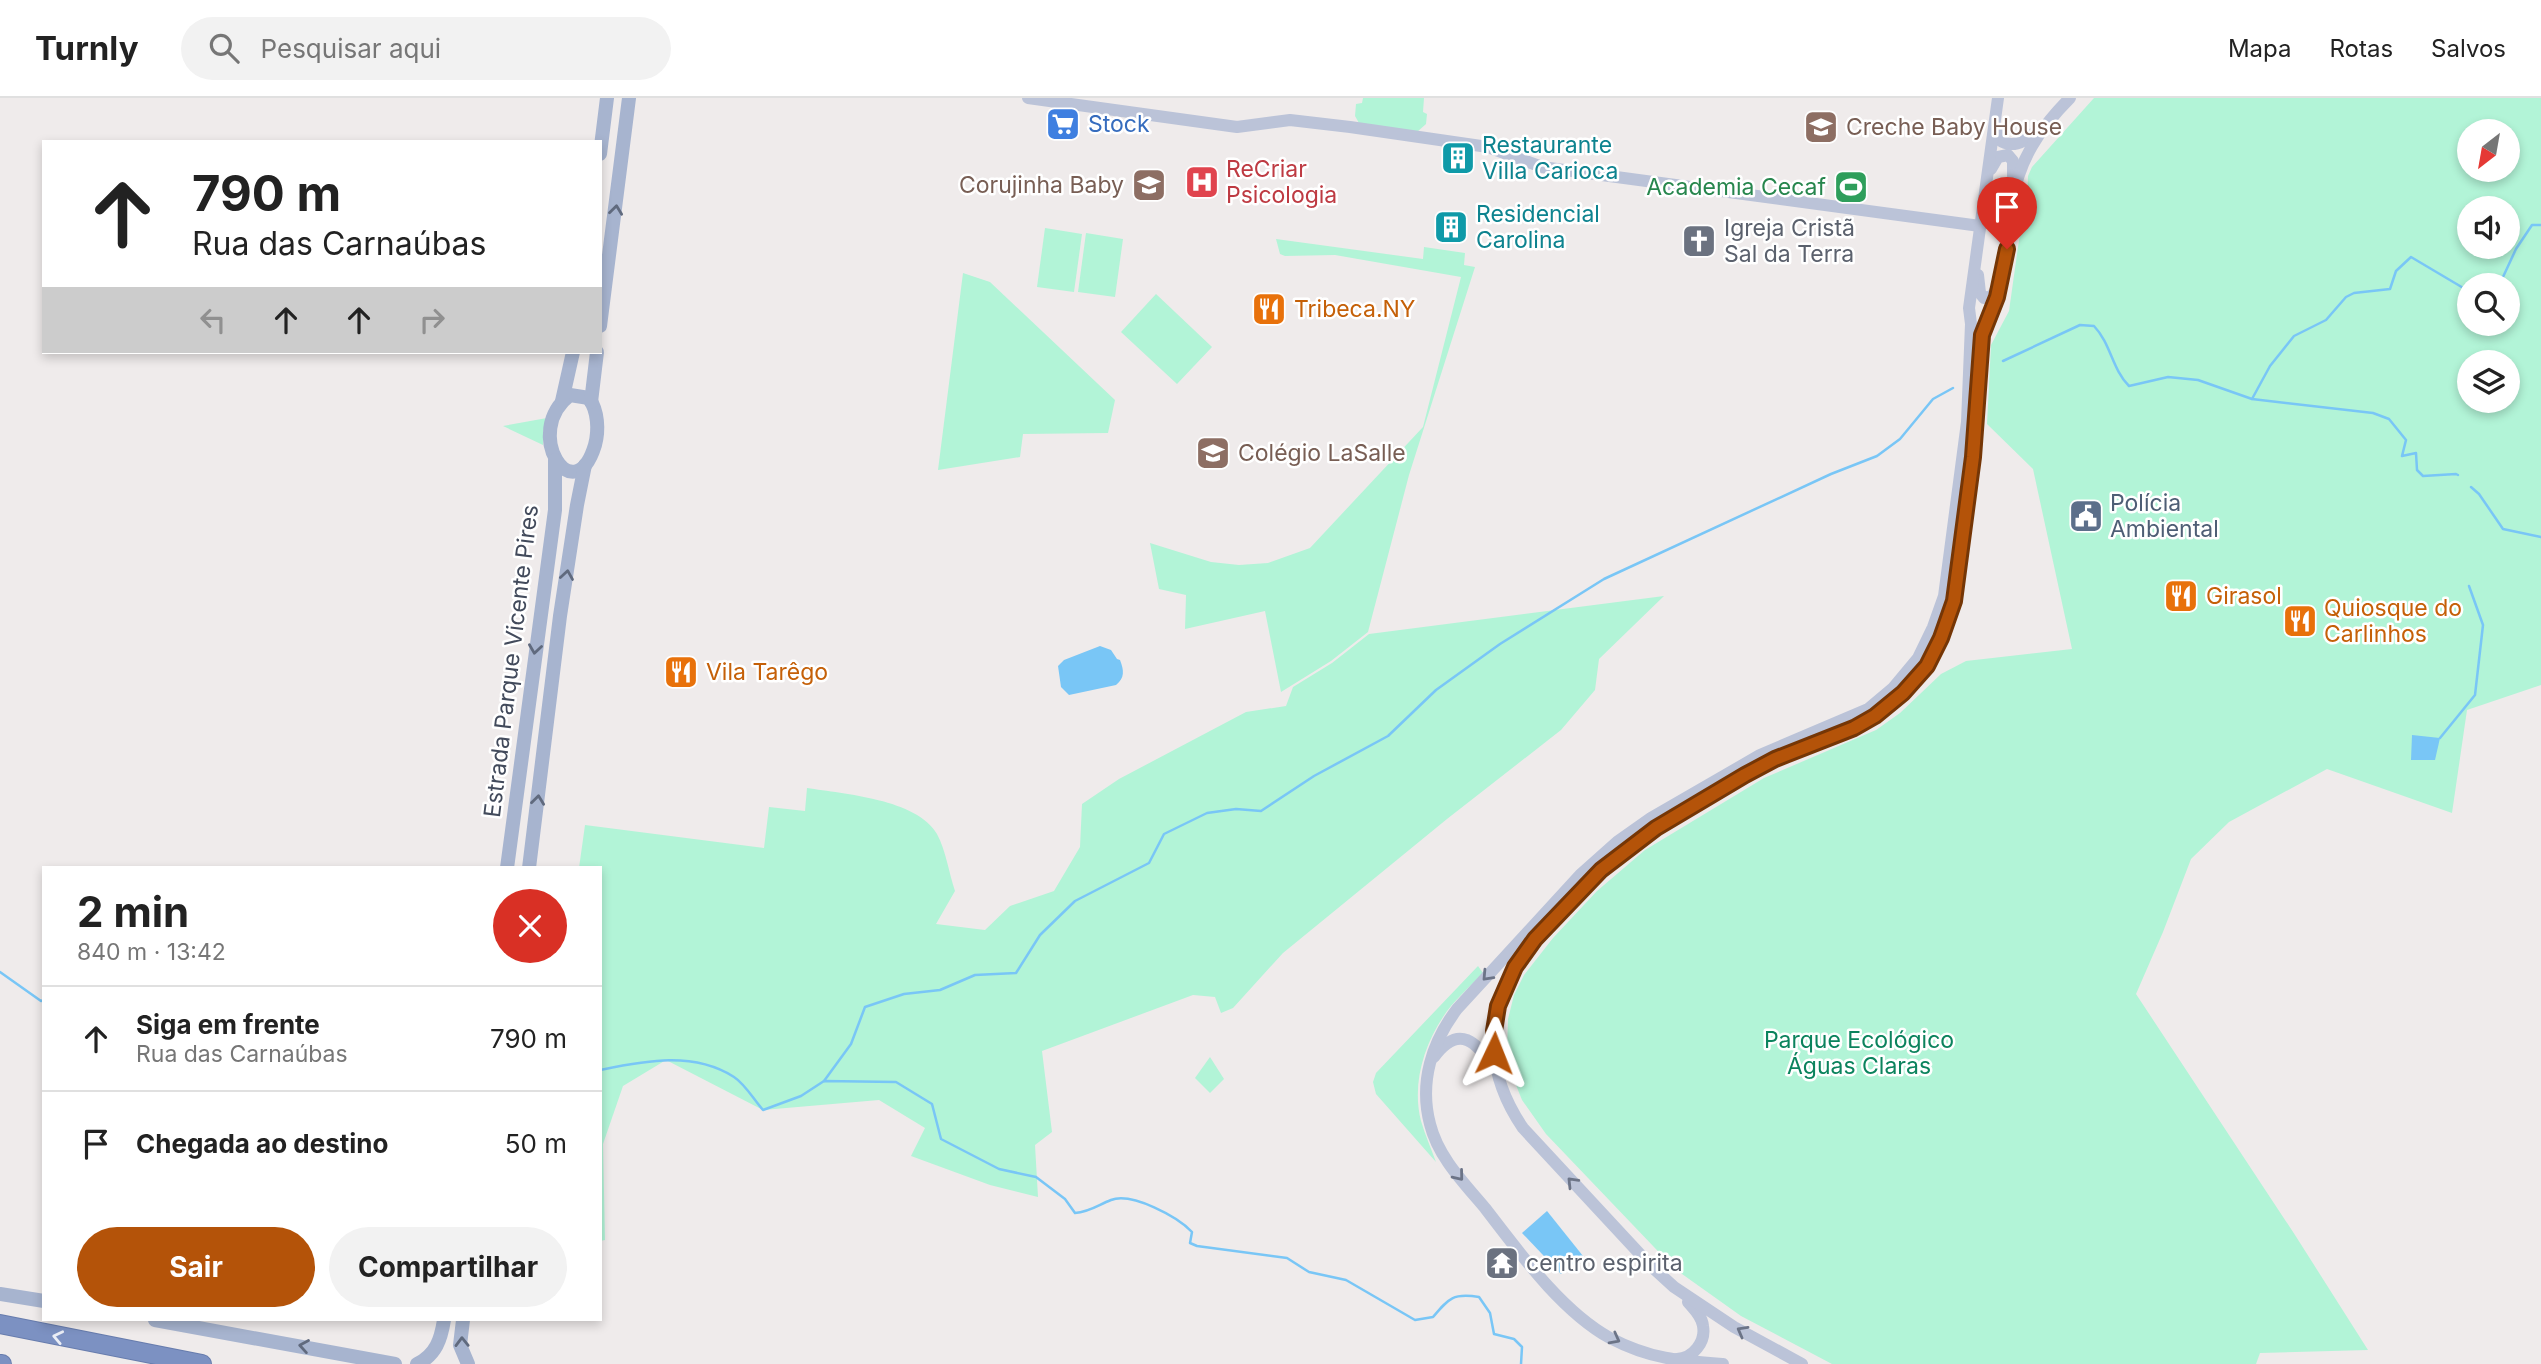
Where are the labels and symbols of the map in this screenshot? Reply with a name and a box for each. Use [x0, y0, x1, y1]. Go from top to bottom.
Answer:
supermarket icon: Stock [1044, 105, 1082, 143]
school or university icon: Creche Baby House [1802, 108, 1840, 146]
place label: Stock [1088, 110, 1150, 138]
place label: Creche Baby House [1846, 113, 2062, 141]
north arrow [2457, 119, 2520, 182]
place label: Restaurante Villa Carioca [1482, 131, 1618, 185]
building icon: Restaurante Villa Carioca [1439, 139, 1477, 177]
place label: ReCriar Psicologia [1226, 155, 1337, 209]
hospital icon: ReCriar Psicologia [1183, 163, 1221, 201]
school or university icon: Corujinha Baby [1130, 166, 1168, 204]
sports icon: Academia Cecaf [1832, 168, 1870, 206]
place label: Corujinha Baby [959, 171, 1124, 199]
place label: Academia Cecaf [1646, 173, 1826, 201]
pin [1977, 177, 2037, 249]
place label: Residencial Carolina [1476, 200, 1600, 254]
one-way arrow [608, 204, 623, 215]
building icon: Residencial Carolina [1432, 208, 1470, 246]
place label: Igreja Cristã Sal da Terra [1724, 214, 1855, 268]
church icon: Igreja Cristã Sal da Terra [1680, 222, 1718, 260]
restaurant icon: Tribeca.NY [1250, 290, 1288, 328]
place label: Tribeca.NY [1294, 295, 1416, 323]
school or university icon: Colégio LaSalle [1194, 434, 1232, 472]
place label: Colégio LaSalle [1238, 439, 1406, 467]
place label: Polícia Ambiental [2110, 489, 2219, 543]
public building icon: Polícia Ambiental [2067, 497, 2105, 535]
street label: Estrada Parque Vicente Pires [478, 503, 544, 819]
one-way arrow [559, 569, 574, 581]
restaurant icon: Girasol [2162, 577, 2200, 615]
place label: Girasol [2206, 582, 2282, 610]
place label: Quiosque do Carlinhos [2324, 594, 2462, 648]
restaurant icon: Quiosque do Carlinhos [2281, 602, 2319, 640]
one-way arrow [528, 644, 543, 655]
restaurant icon: Vila Tarêgo [662, 653, 700, 691]
place label: Vila Tarêgo [706, 658, 828, 686]
one-way arrow [530, 794, 545, 806]
one-way arrow [1483, 968, 1495, 981]
position arrow [1457, 1016, 1531, 1090]
park label: Parque Ecológico Águas Claras [1764, 1026, 1954, 1080]
one-way arrow [1451, 1167, 1463, 1180]
one-way arrow [1568, 1177, 1581, 1190]
temple icon: centro espirita [1483, 1244, 1521, 1282]
place label: centro espirita [1526, 1249, 1683, 1277]
one-way arrow [1737, 1326, 1749, 1339]
one-way arrow [52, 1330, 64, 1345]
one-way arrow [1608, 1331, 1620, 1345]
one-way arrow [454, 1336, 470, 1347]
one-way arrow [299, 1339, 310, 1354]

